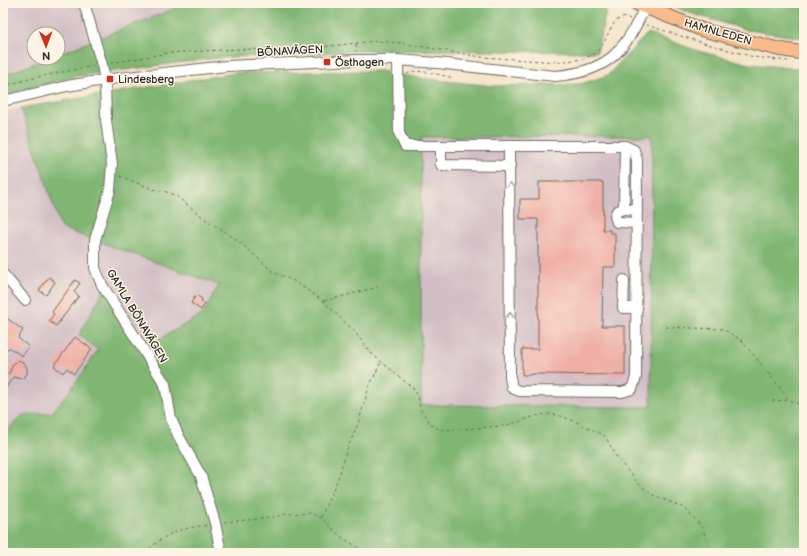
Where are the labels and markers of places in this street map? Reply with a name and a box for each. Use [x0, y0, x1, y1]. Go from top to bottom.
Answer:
place label: Östhagen [335, 55, 384, 69]
marker: Östhagen [322, 57, 332, 67]
place label: Lindesberg [118, 73, 174, 86]
marker: Lindesberg [105, 74, 115, 84]

